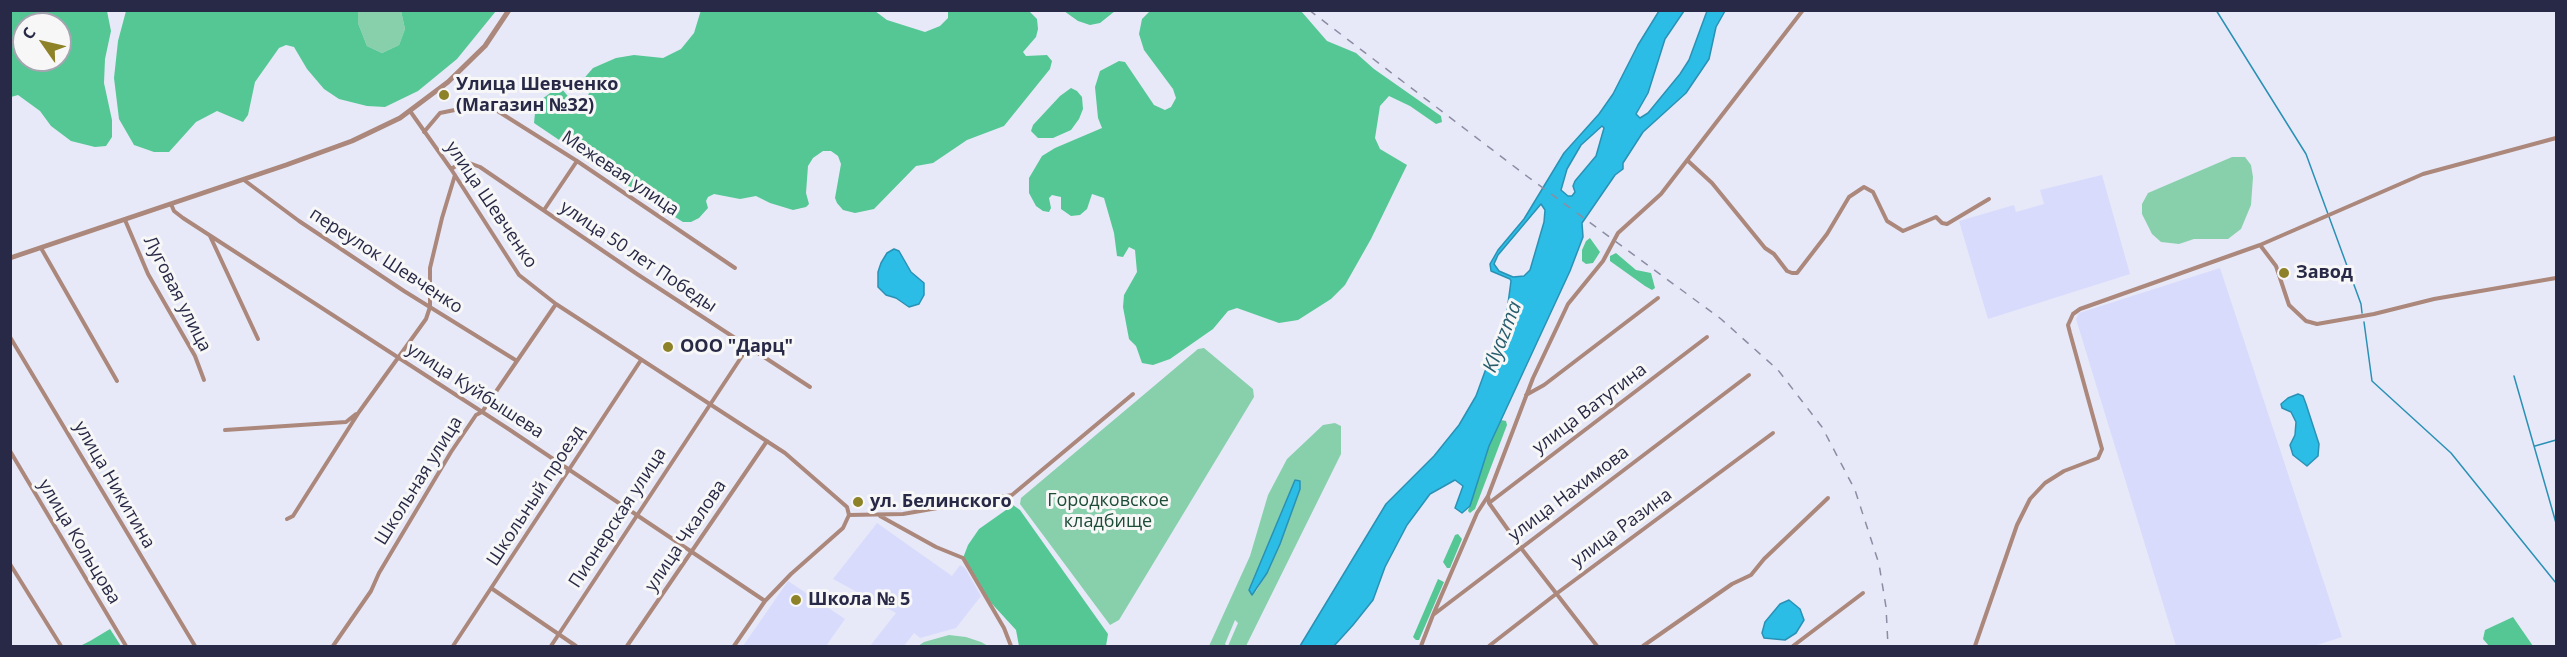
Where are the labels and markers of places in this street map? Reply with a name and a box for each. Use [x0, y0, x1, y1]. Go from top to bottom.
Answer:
place label: Улица Шевченко (Магазин №32) [456, 74, 618, 116]
marker: Улица Шевченко (Магазин №32) [437, 88, 451, 102]
place label: Завод [2296, 262, 2353, 284]
marker: Завод [2277, 266, 2291, 280]
place label: ООО "Дарц" [680, 336, 793, 358]
marker: ООО "Дарц" [661, 340, 675, 354]
place label: ул. Белинского [870, 491, 1012, 513]
marker: ул. Белинского [851, 495, 865, 509]
place label: Школа № 5 [808, 589, 910, 611]
marker: Школа № 5 [789, 593, 803, 607]

